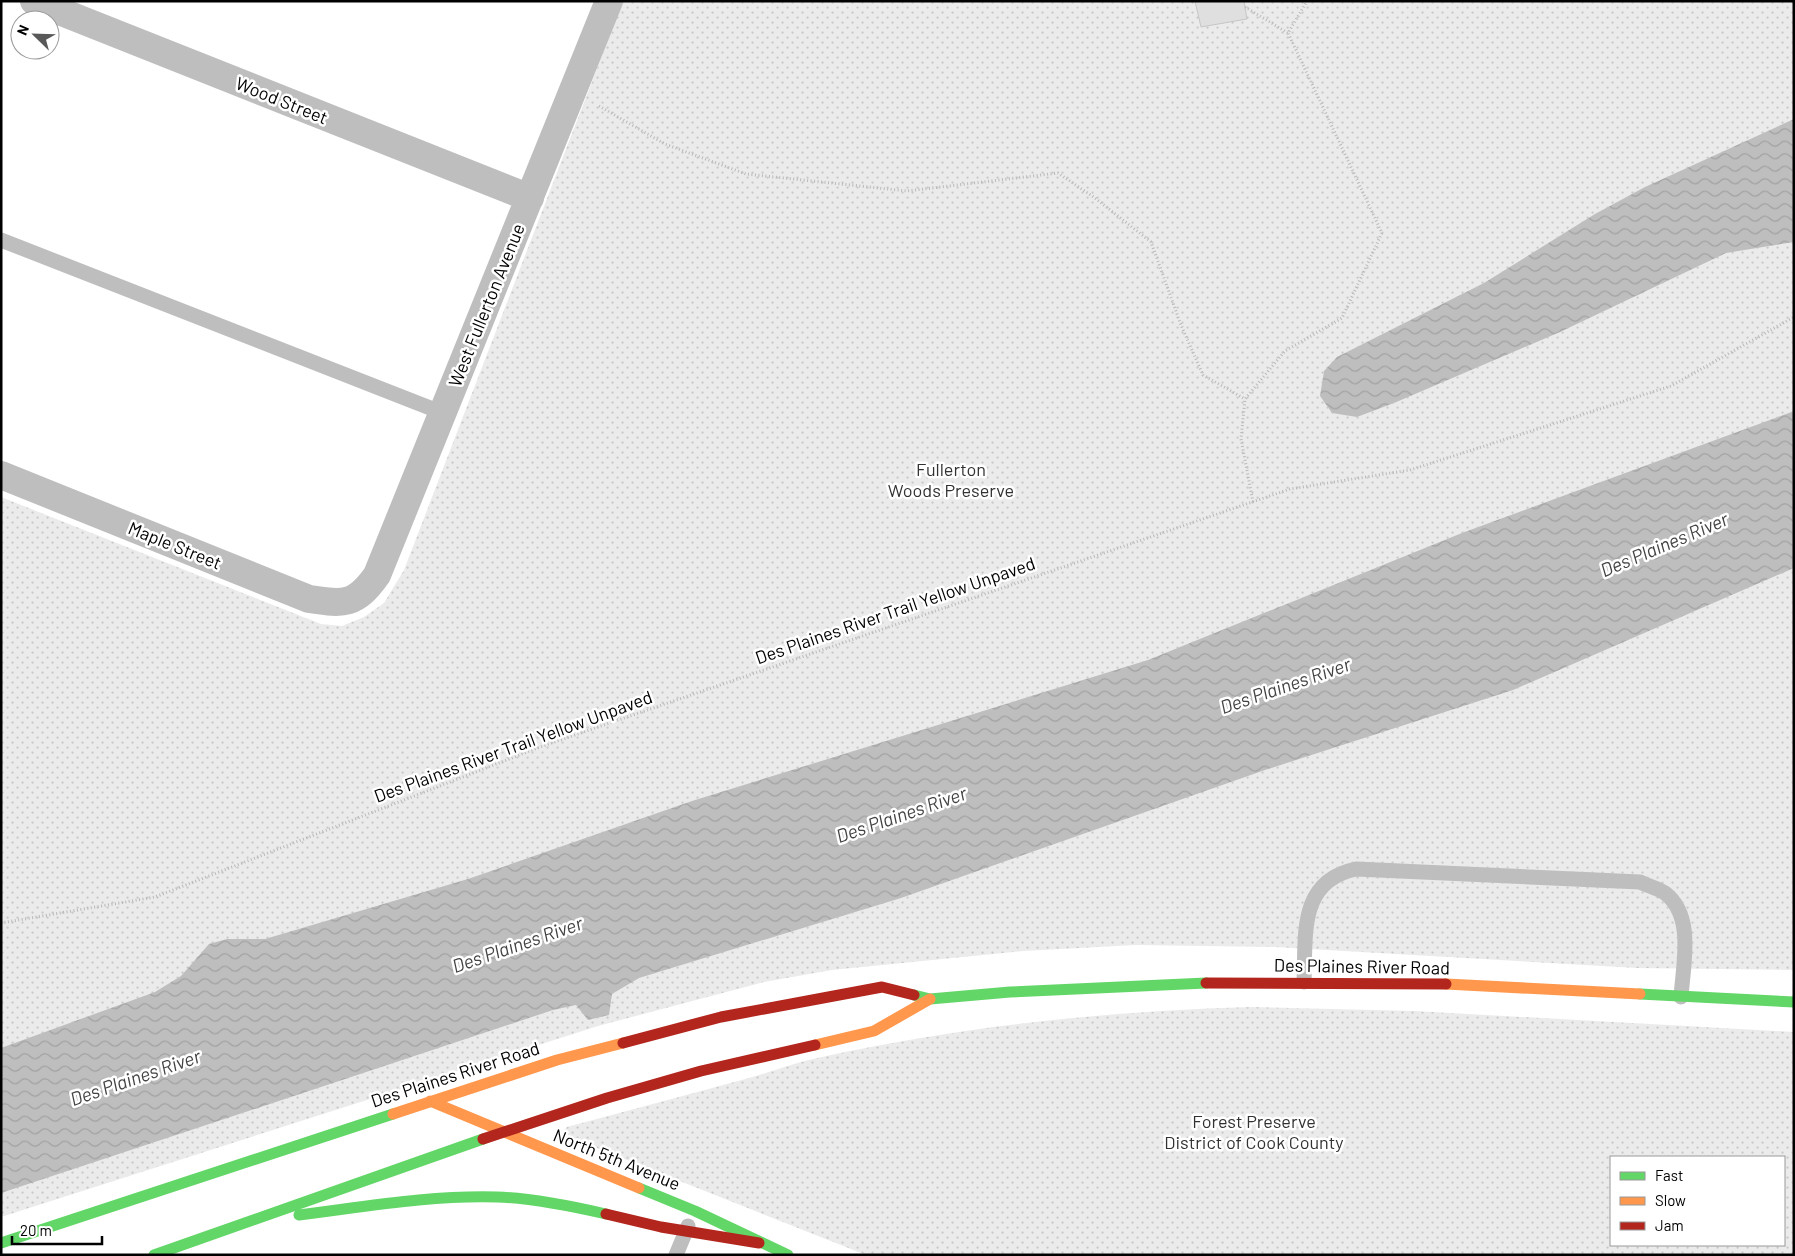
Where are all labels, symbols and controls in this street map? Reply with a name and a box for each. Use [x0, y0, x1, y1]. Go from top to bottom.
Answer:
north arrow [10, 10, 60, 60]
text: N [13, 22, 32, 37]
street label: Wood Street [233, 72, 331, 128]
street label: West Fullerton Avenue [443, 220, 529, 390]
park label: Fullerton Woods Preserve [888, 458, 1014, 501]
water label: Des Plaines River [1597, 506, 1732, 581]
street label: Maple Street [125, 516, 225, 574]
street label: Des Plaines River Trail Yellow Unpaved [752, 552, 1038, 668]
water label: Des Plaines River [1217, 651, 1354, 718]
street label: Des Plaines River Trail Yellow Unpaved [371, 685, 655, 807]
water label: Des Plaines River [833, 780, 970, 847]
water label: Des Plaines River [449, 910, 586, 977]
street label: Des Plaines River Road [1274, 953, 1450, 979]
street label: Des Plaines River Road [368, 1036, 542, 1112]
water label: Des Plaines River [67, 1043, 204, 1110]
park label: Forest Preserve District of Cook County [1164, 1110, 1344, 1153]
street label: North 5th Avenue [550, 1124, 684, 1194]
legend [1610, 1156, 1785, 1246]
text: Fast [1655, 1166, 1683, 1184]
text: Slow [1655, 1191, 1686, 1209]
scale bar [12, 1214, 102, 1246]
text: Jam [1655, 1216, 1684, 1234]
text: 20 m [20, 1221, 52, 1239]

